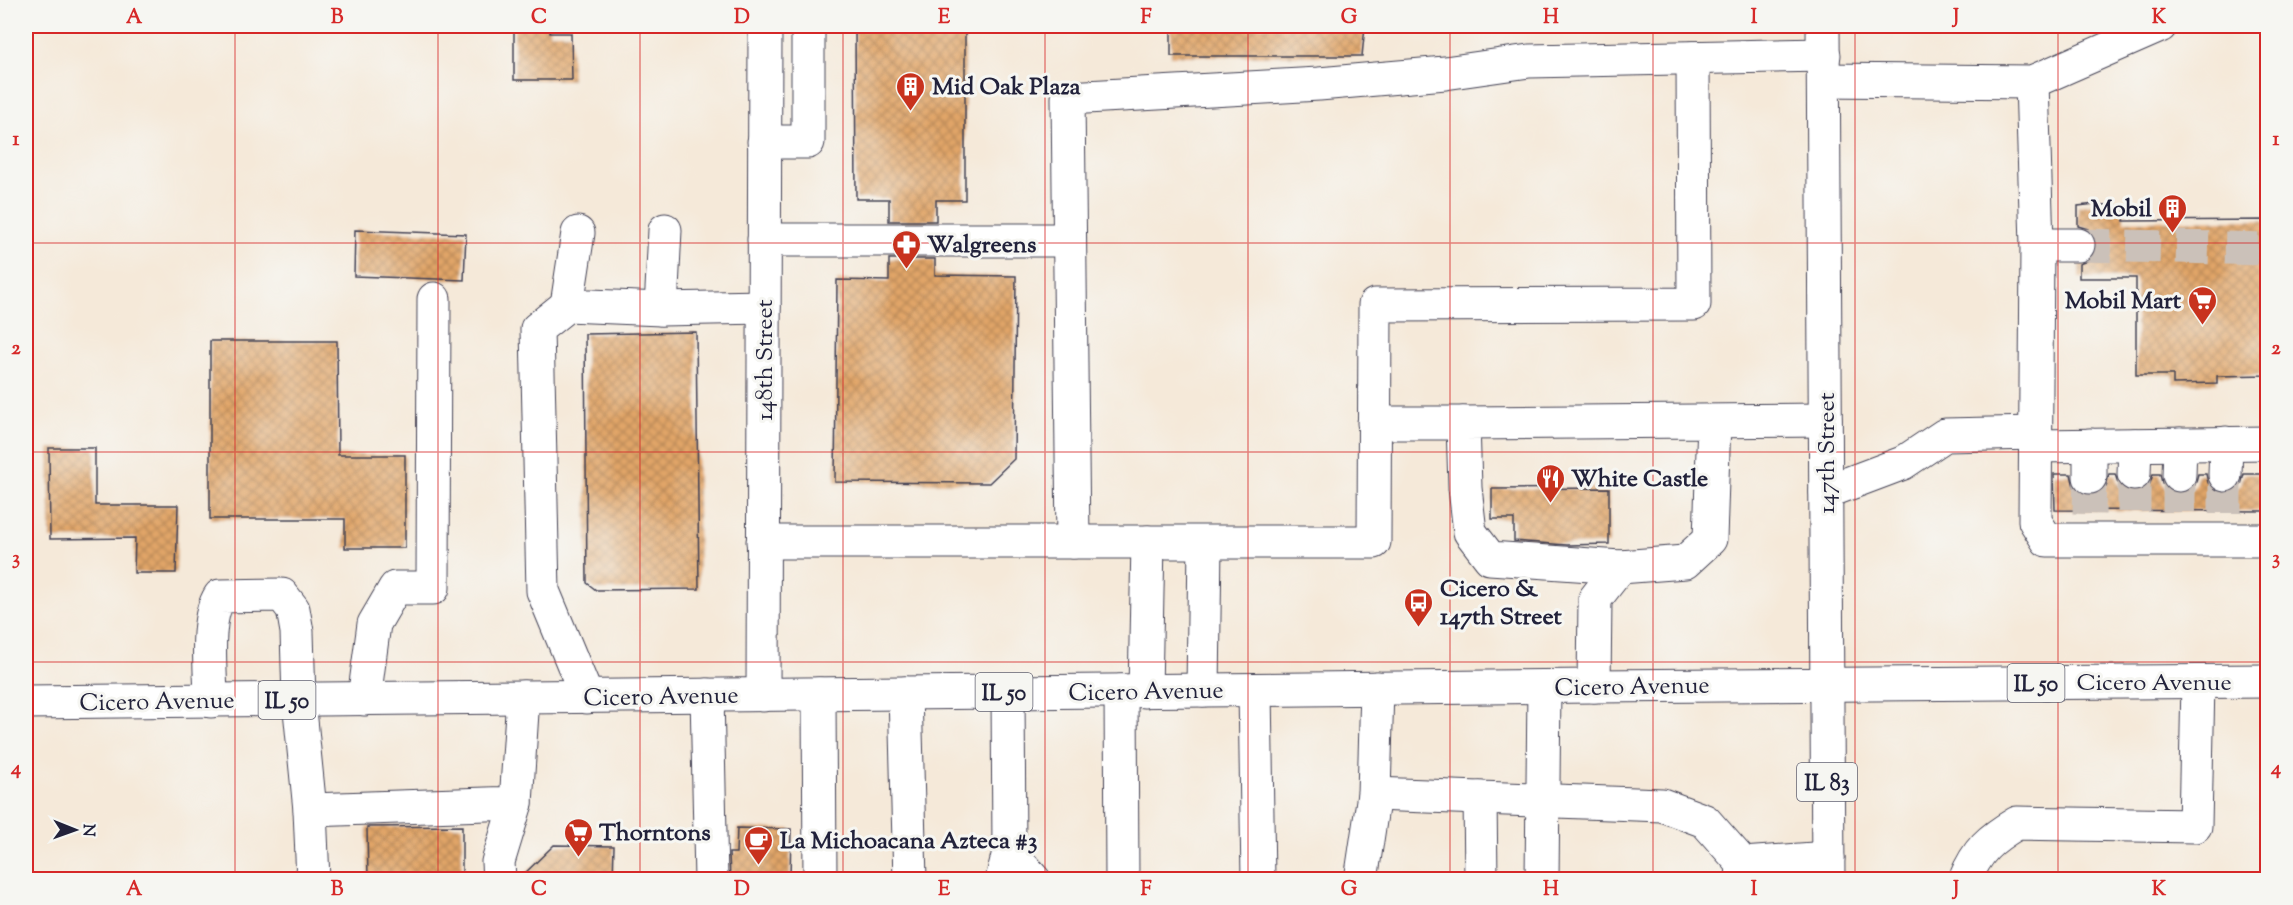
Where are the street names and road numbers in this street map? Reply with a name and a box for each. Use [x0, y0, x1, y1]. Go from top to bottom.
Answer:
street label: 148th Street [749, 299, 783, 421]
street label: 147th Street [1811, 392, 1845, 514]
road number: IL 50 [2008, 664, 2064, 702]
street label: Cicero Avenue [2076, 667, 2232, 701]
street label: Cicero Avenue [1554, 670, 1710, 706]
road number: IL 50 [976, 673, 1032, 711]
street label: Cicero Avenue [1068, 675, 1224, 711]
street label: Cicero Avenue [583, 680, 739, 716]
road number: IL 50 [258, 681, 316, 719]
street label: Cicero Avenue [79, 685, 235, 721]
road number: IL 83 [1797, 763, 1857, 801]

